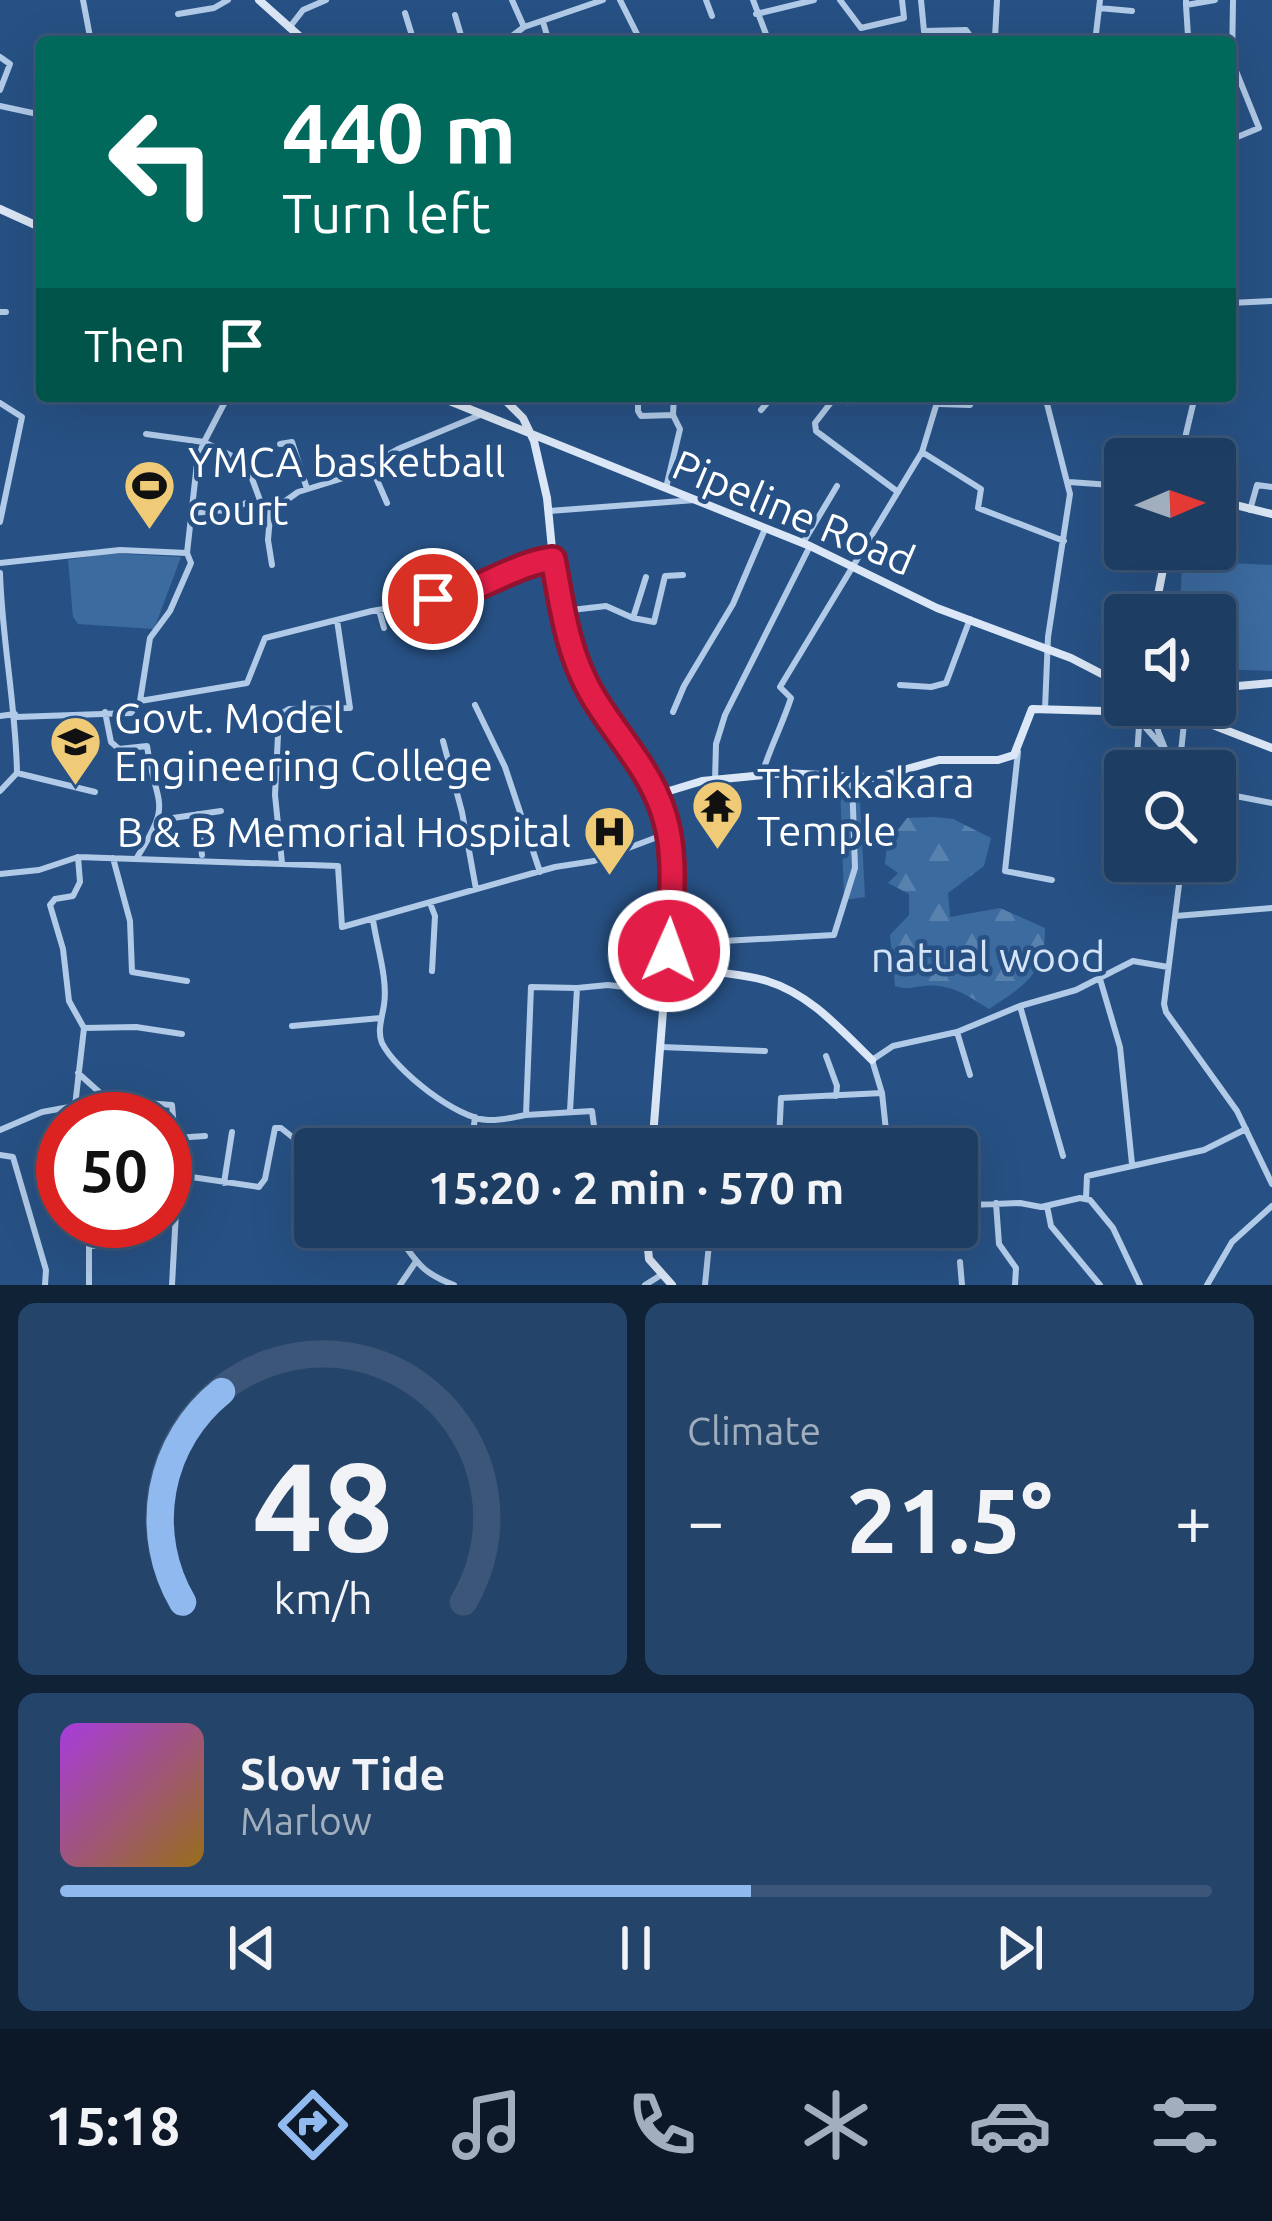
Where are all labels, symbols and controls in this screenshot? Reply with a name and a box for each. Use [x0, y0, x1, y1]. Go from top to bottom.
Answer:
icon: left [84, 84, 240, 240]
text: 440 m [282, 85, 516, 179]
text: Turn left [282, 183, 491, 243]
icon: arrive [209, 312, 275, 378]
text: Then [84, 320, 185, 371]
place label: YMCA basketball court [188, 438, 505, 533]
north arrow [1104, 438, 1236, 570]
map controls [1104, 438, 1236, 882]
street label: Pipeline Road [666, 440, 922, 584]
sports icon: YMCA basketball court [121, 457, 177, 531]
pin [382, 548, 484, 650]
icon: arrive [400, 566, 466, 632]
button: sound [1104, 594, 1236, 726]
place label: Govt. Model Engineering College [114, 694, 493, 789]
school or university icon: Govt. Model Engineering College [47, 713, 103, 787]
button: search [1104, 750, 1236, 882]
place label: Thrikkakara Temple [757, 759, 975, 854]
temple icon: Thrikkakara Temple [690, 778, 746, 852]
hospital icon: B & B Memorial Hospital [582, 803, 638, 877]
place label: B & B Memorial Hospital [117, 808, 571, 855]
position arrow [606, 888, 732, 1014]
park label: natual wood [871, 933, 1105, 980]
speed limit sign: 50 [36, 1092, 192, 1248]
text: 15:20 · 2 min · 570 m [428, 1162, 844, 1213]
text: Climate [687, 1409, 821, 1452]
text: 48 [252, 1435, 393, 1575]
text: 21.5° [846, 1469, 1053, 1570]
text: − [687, 1483, 724, 1557]
text: + [1175, 1483, 1212, 1557]
text: km/h [273, 1574, 372, 1622]
text: Slow Tide [240, 1748, 445, 1799]
text: Marlow [240, 1799, 372, 1842]
icon: previous [219, 1915, 285, 1981]
icon: pause [603, 1915, 669, 1981]
icon: next [987, 1915, 1053, 1981]
icon: directions [271, 2083, 355, 2167]
icon: music [445, 2083, 529, 2167]
icon: phone [620, 2083, 704, 2167]
icon: climate [794, 2083, 878, 2167]
icon: car [968, 2083, 1052, 2167]
icon: filters [1143, 2083, 1227, 2167]
text: 15:18 [45, 2095, 180, 2155]

